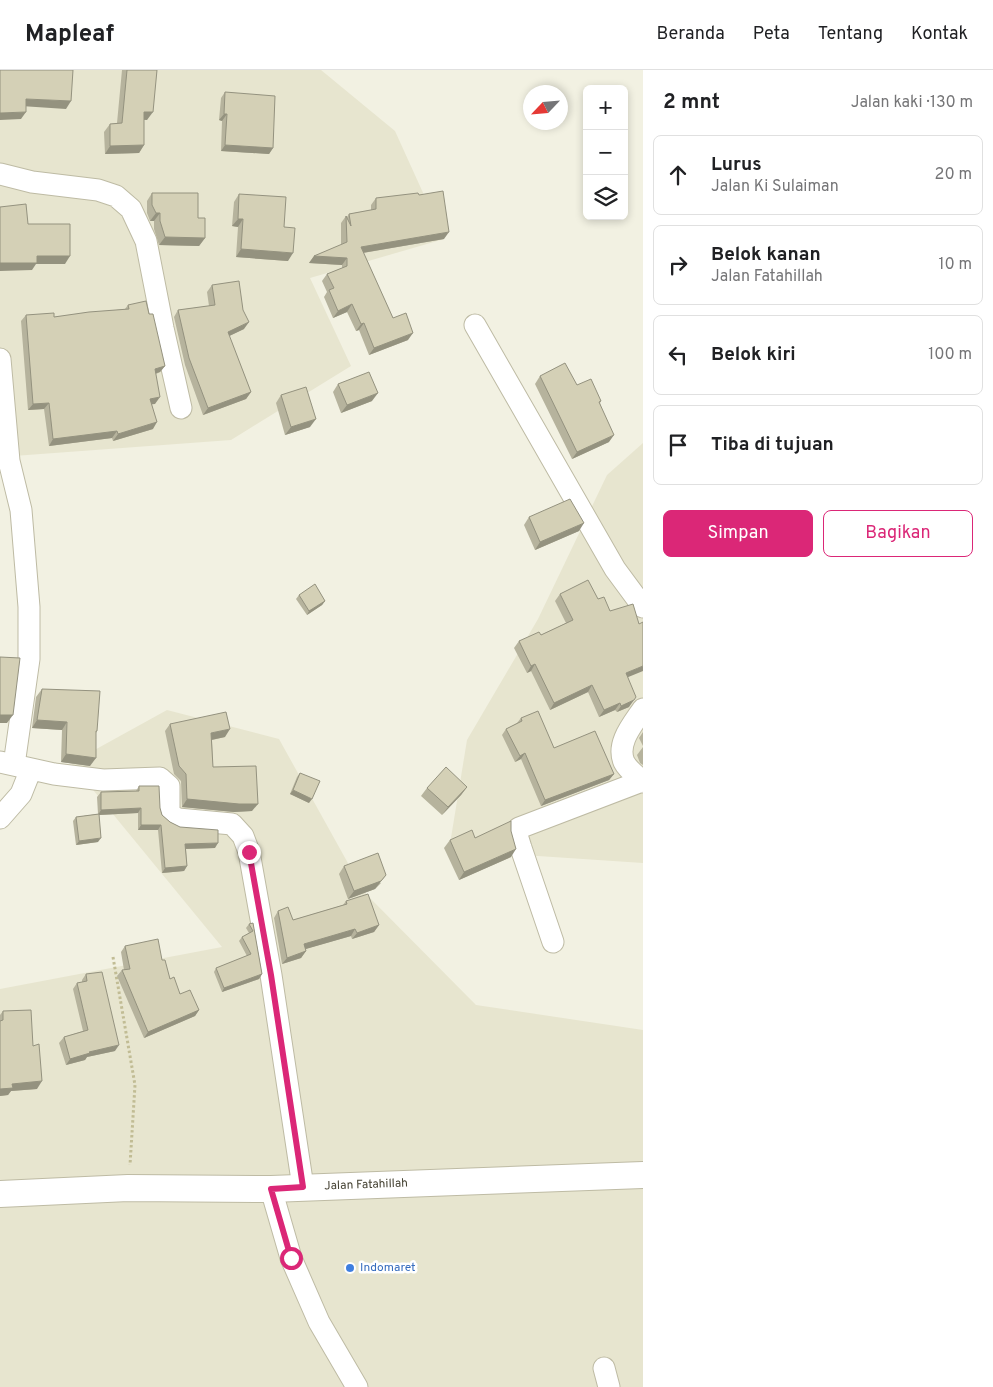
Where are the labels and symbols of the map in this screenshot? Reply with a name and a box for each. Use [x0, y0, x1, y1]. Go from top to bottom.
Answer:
north arrow [523, 85, 568, 130]
route end [238, 841, 261, 864]
street label: Jalan Fatahillah [324, 1176, 408, 1194]
route start [280, 1247, 303, 1270]
place label: Indomaret [360, 1260, 416, 1276]
marker: Indomaret [344, 1262, 356, 1274]

